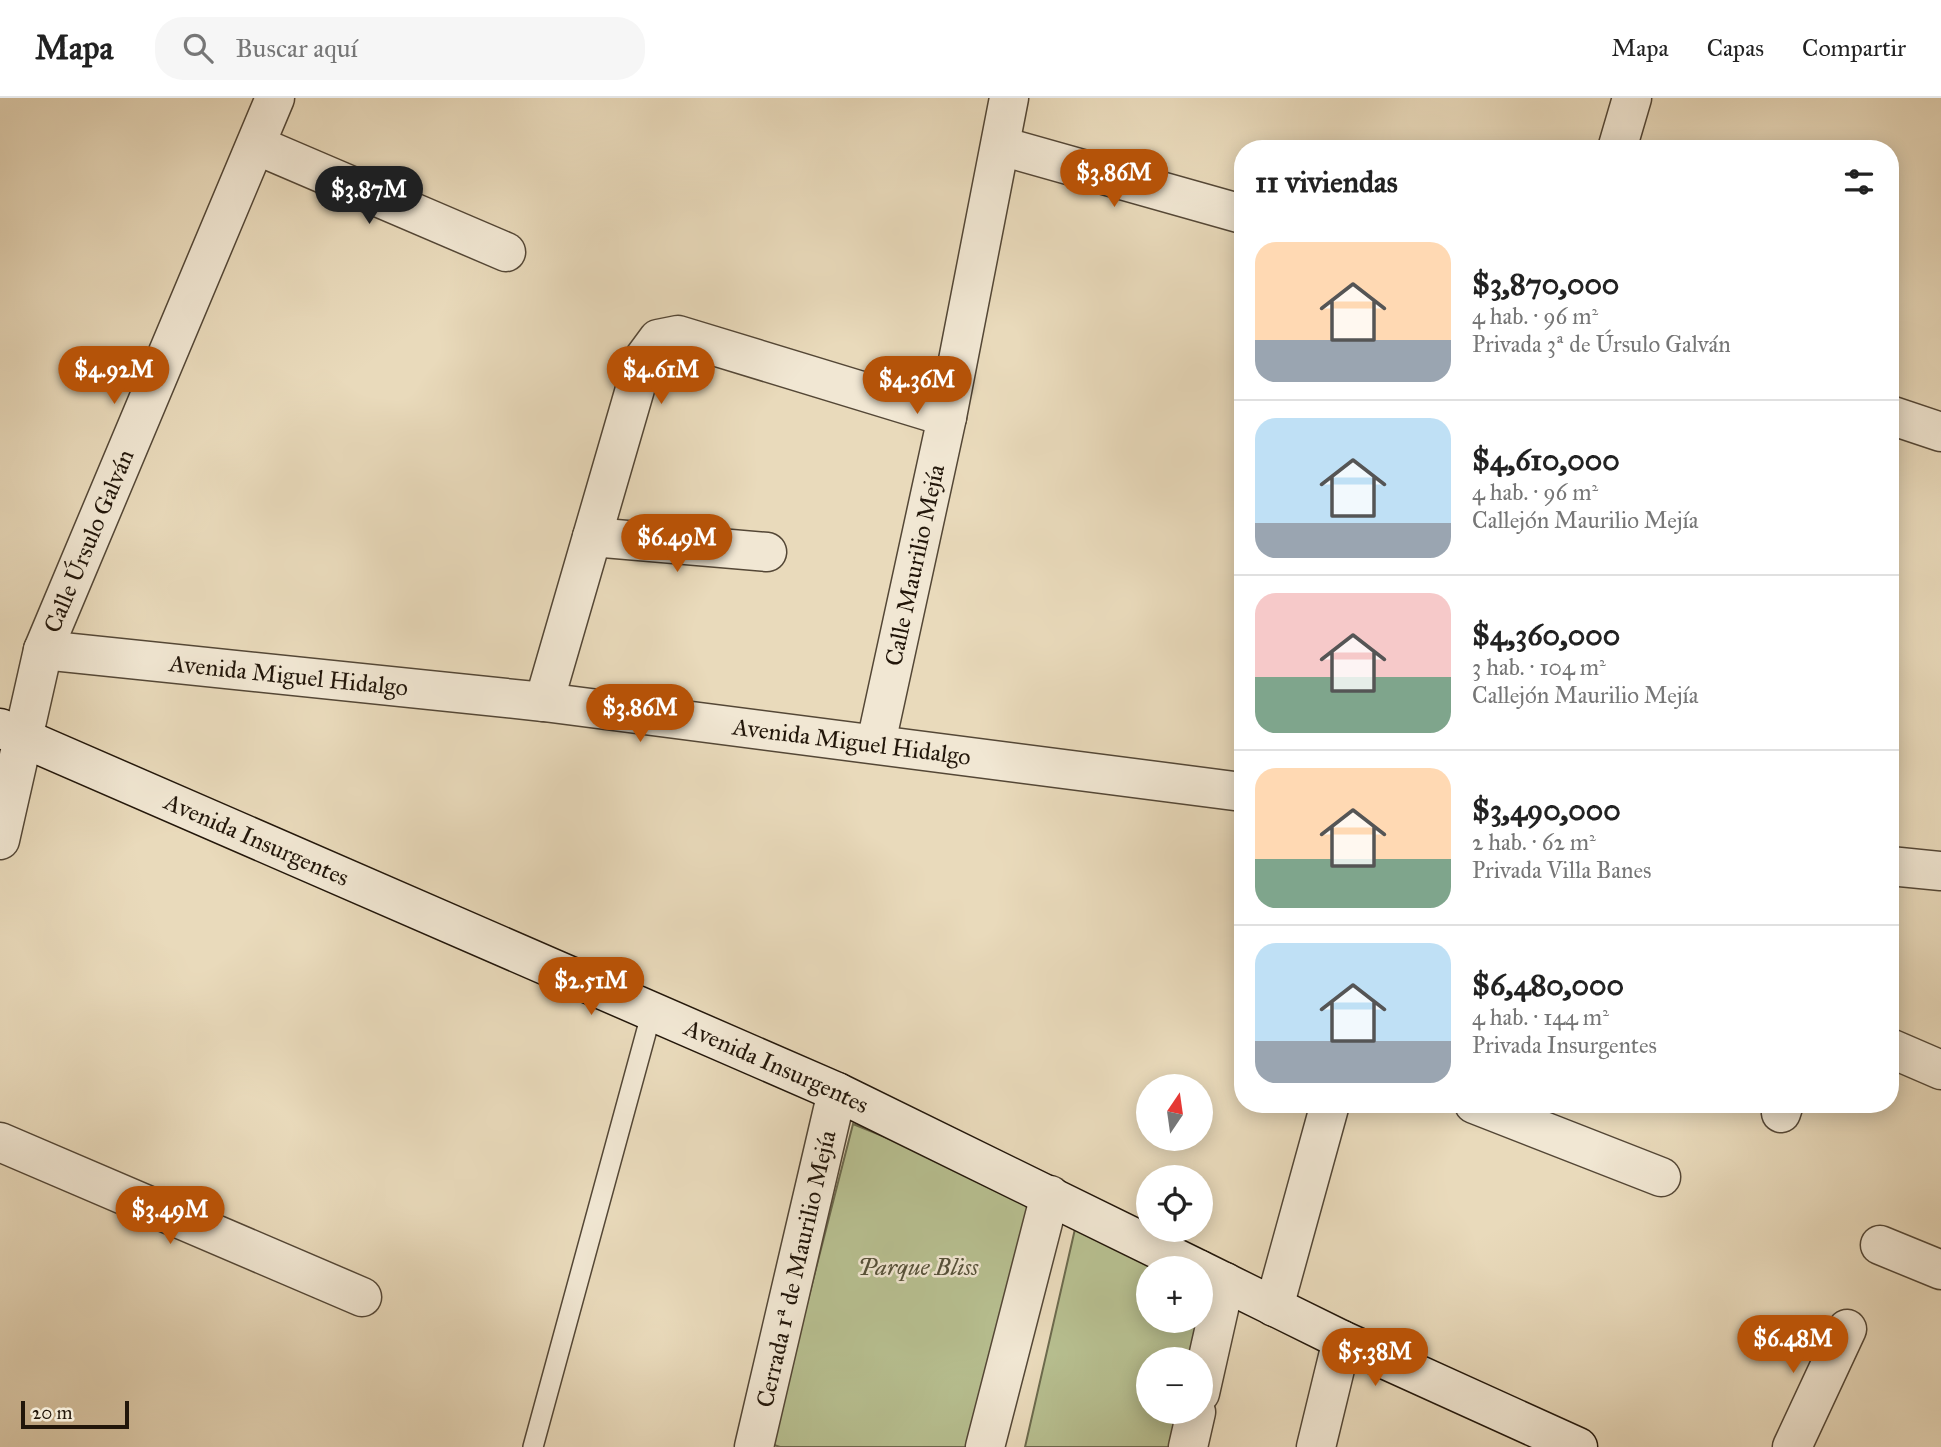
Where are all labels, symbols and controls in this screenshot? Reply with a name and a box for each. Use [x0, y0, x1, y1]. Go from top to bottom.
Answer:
search box [155, 17, 645, 80]
text: Mapa [35, 28, 113, 68]
icon: search [179, 29, 217, 67]
text: Buscar aquí [235, 32, 358, 64]
text: Mapa [1612, 33, 1669, 63]
text: Capas [1707, 33, 1764, 63]
text: Compartir [1802, 33, 1906, 63]
pin: $3.86M [1057, 150, 1171, 209]
text: $3.86M [1076, 158, 1152, 186]
icon: filters [1840, 163, 1878, 201]
text: 11 viviendas [1255, 164, 1398, 200]
pin: $3.87M [312, 166, 426, 226]
text: $3.87M [331, 175, 407, 203]
text: $3,870,000 [1472, 266, 1619, 302]
icon: home [1311, 270, 1395, 354]
text: 4 hab. · 96 m² [1472, 302, 1598, 330]
text: Privada 3ª de Úrsulo Galván [1472, 330, 1731, 358]
pin: $4.92M [57, 346, 171, 406]
pin: $4.61M [604, 346, 718, 406]
text: $4.92M [74, 355, 154, 383]
text: $4.61M [623, 355, 699, 383]
pin: $4.36M [860, 356, 974, 416]
text: $4.36M [879, 365, 955, 393]
text: $4,610,000 [1472, 442, 1620, 478]
street label: Calle Úrsulo Galván [37, 445, 141, 637]
icon: home [1311, 446, 1395, 530]
street label: Calle Maurilio Mejía [878, 461, 951, 669]
text: 4 hab. · 96 m² [1472, 478, 1598, 506]
text: Callejón Maurilio Mejía [1472, 506, 1699, 534]
pin: $6.49M [620, 514, 734, 574]
text: $6.49M [637, 523, 717, 551]
text: $4,360,000 [1472, 617, 1620, 653]
icon: home [1311, 621, 1395, 705]
street label: Avenida Miguel Hidalgo [167, 648, 410, 703]
text: 3 hab. · 104 m² [1472, 653, 1606, 681]
text: Callejón Maurilio Mejía [1472, 681, 1699, 709]
pin: $3.86M [583, 684, 697, 744]
text: $3.86M [602, 693, 678, 721]
street label: Avenida Miguel Hidalgo [730, 711, 973, 772]
street label: Avenida Insurgentes [159, 786, 354, 893]
text: $3,490,000 [1472, 792, 1621, 828]
icon: home [1311, 796, 1395, 880]
text: 2 hab. · 62 m² [1472, 828, 1596, 856]
text: Privada Villa Banes [1472, 856, 1651, 884]
pin: $2.51M [534, 958, 648, 1017]
text: $2.51M [554, 966, 628, 994]
text: $6,480,000 [1472, 967, 1624, 1003]
icon: home [1311, 971, 1395, 1055]
text: 4 hab. · 144 m² [1472, 1003, 1609, 1031]
street label: Avenida Insurgentes [679, 1012, 874, 1120]
text: Privada Insurgentes [1472, 1031, 1657, 1059]
north arrow [1136, 1074, 1213, 1152]
map controls [1136, 1074, 1213, 1424]
street label: Cerrada 1ª de Maurilio Mejía [750, 1127, 843, 1410]
button: locate [1136, 1165, 1213, 1242]
pin: $3.49M [113, 1186, 227, 1246]
text: $3.49M [132, 1195, 208, 1223]
park label: Parque Bliss [858, 1252, 979, 1282]
button: + [1136, 1256, 1213, 1333]
pin: $6.48M [1736, 1316, 1850, 1375]
text: $6.48M [1753, 1324, 1833, 1352]
pin: $5.38M [1318, 1328, 1432, 1388]
text: $5.38M [1338, 1337, 1412, 1365]
button: − [1136, 1347, 1213, 1424]
scale bar [21, 1398, 130, 1430]
text: 20 m [32, 1401, 73, 1424]

